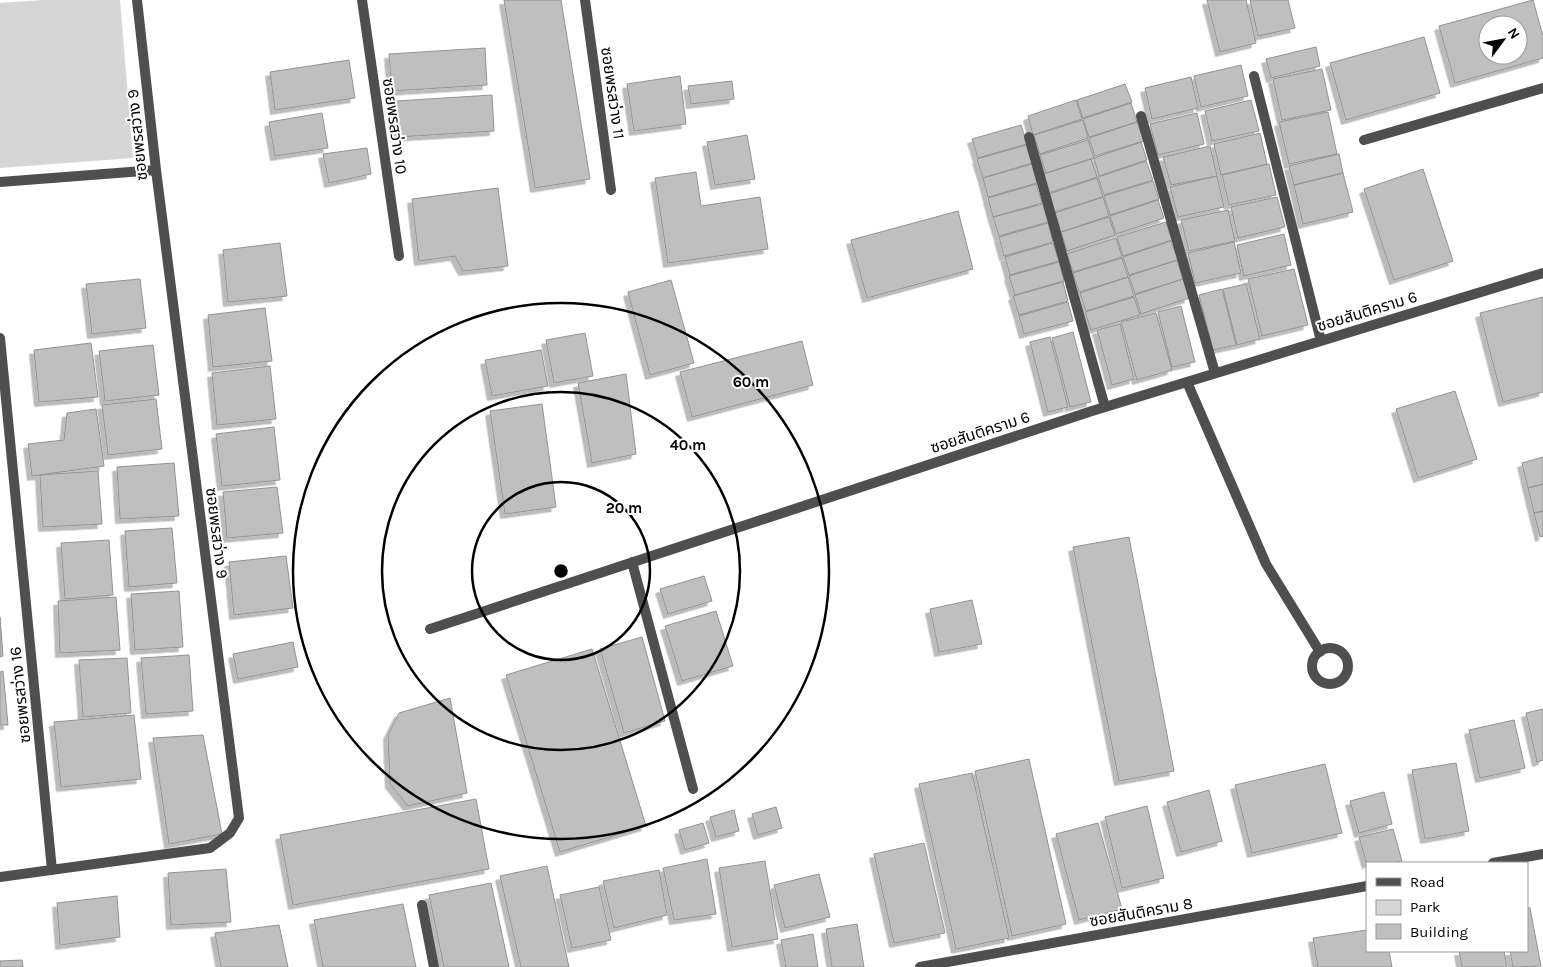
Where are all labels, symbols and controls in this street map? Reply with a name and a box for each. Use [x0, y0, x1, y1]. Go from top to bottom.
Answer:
north arrow [1478, 15, 1528, 65]
text: N [1504, 25, 1523, 42]
street label: ซอยพรสว่าง 11 [597, 46, 629, 140]
street label: ซอยพรสว่าง 10 [379, 77, 411, 175]
street label: ซอยพรสว่าง 9 [123, 88, 151, 182]
street label: ซอยสันติคราม 6 [1315, 287, 1419, 335]
text: 60 m [733, 373, 769, 391]
street label: ซอยสันติคราม 6 [928, 407, 1032, 457]
text: 40 m [670, 436, 706, 454]
street label: ซอยพรสว่าง 9 [202, 486, 232, 580]
text: 20 m [606, 499, 642, 517]
centre of rings [552, 562, 570, 580]
street label: ซอยพรสว่าง 16 [5, 646, 35, 744]
legend [1366, 862, 1528, 952]
text: Road [1410, 873, 1445, 891]
street label: ซอยสันติคราม 8 [1088, 894, 1194, 930]
text: Park [1410, 898, 1440, 916]
text: Building [1410, 923, 1468, 941]

